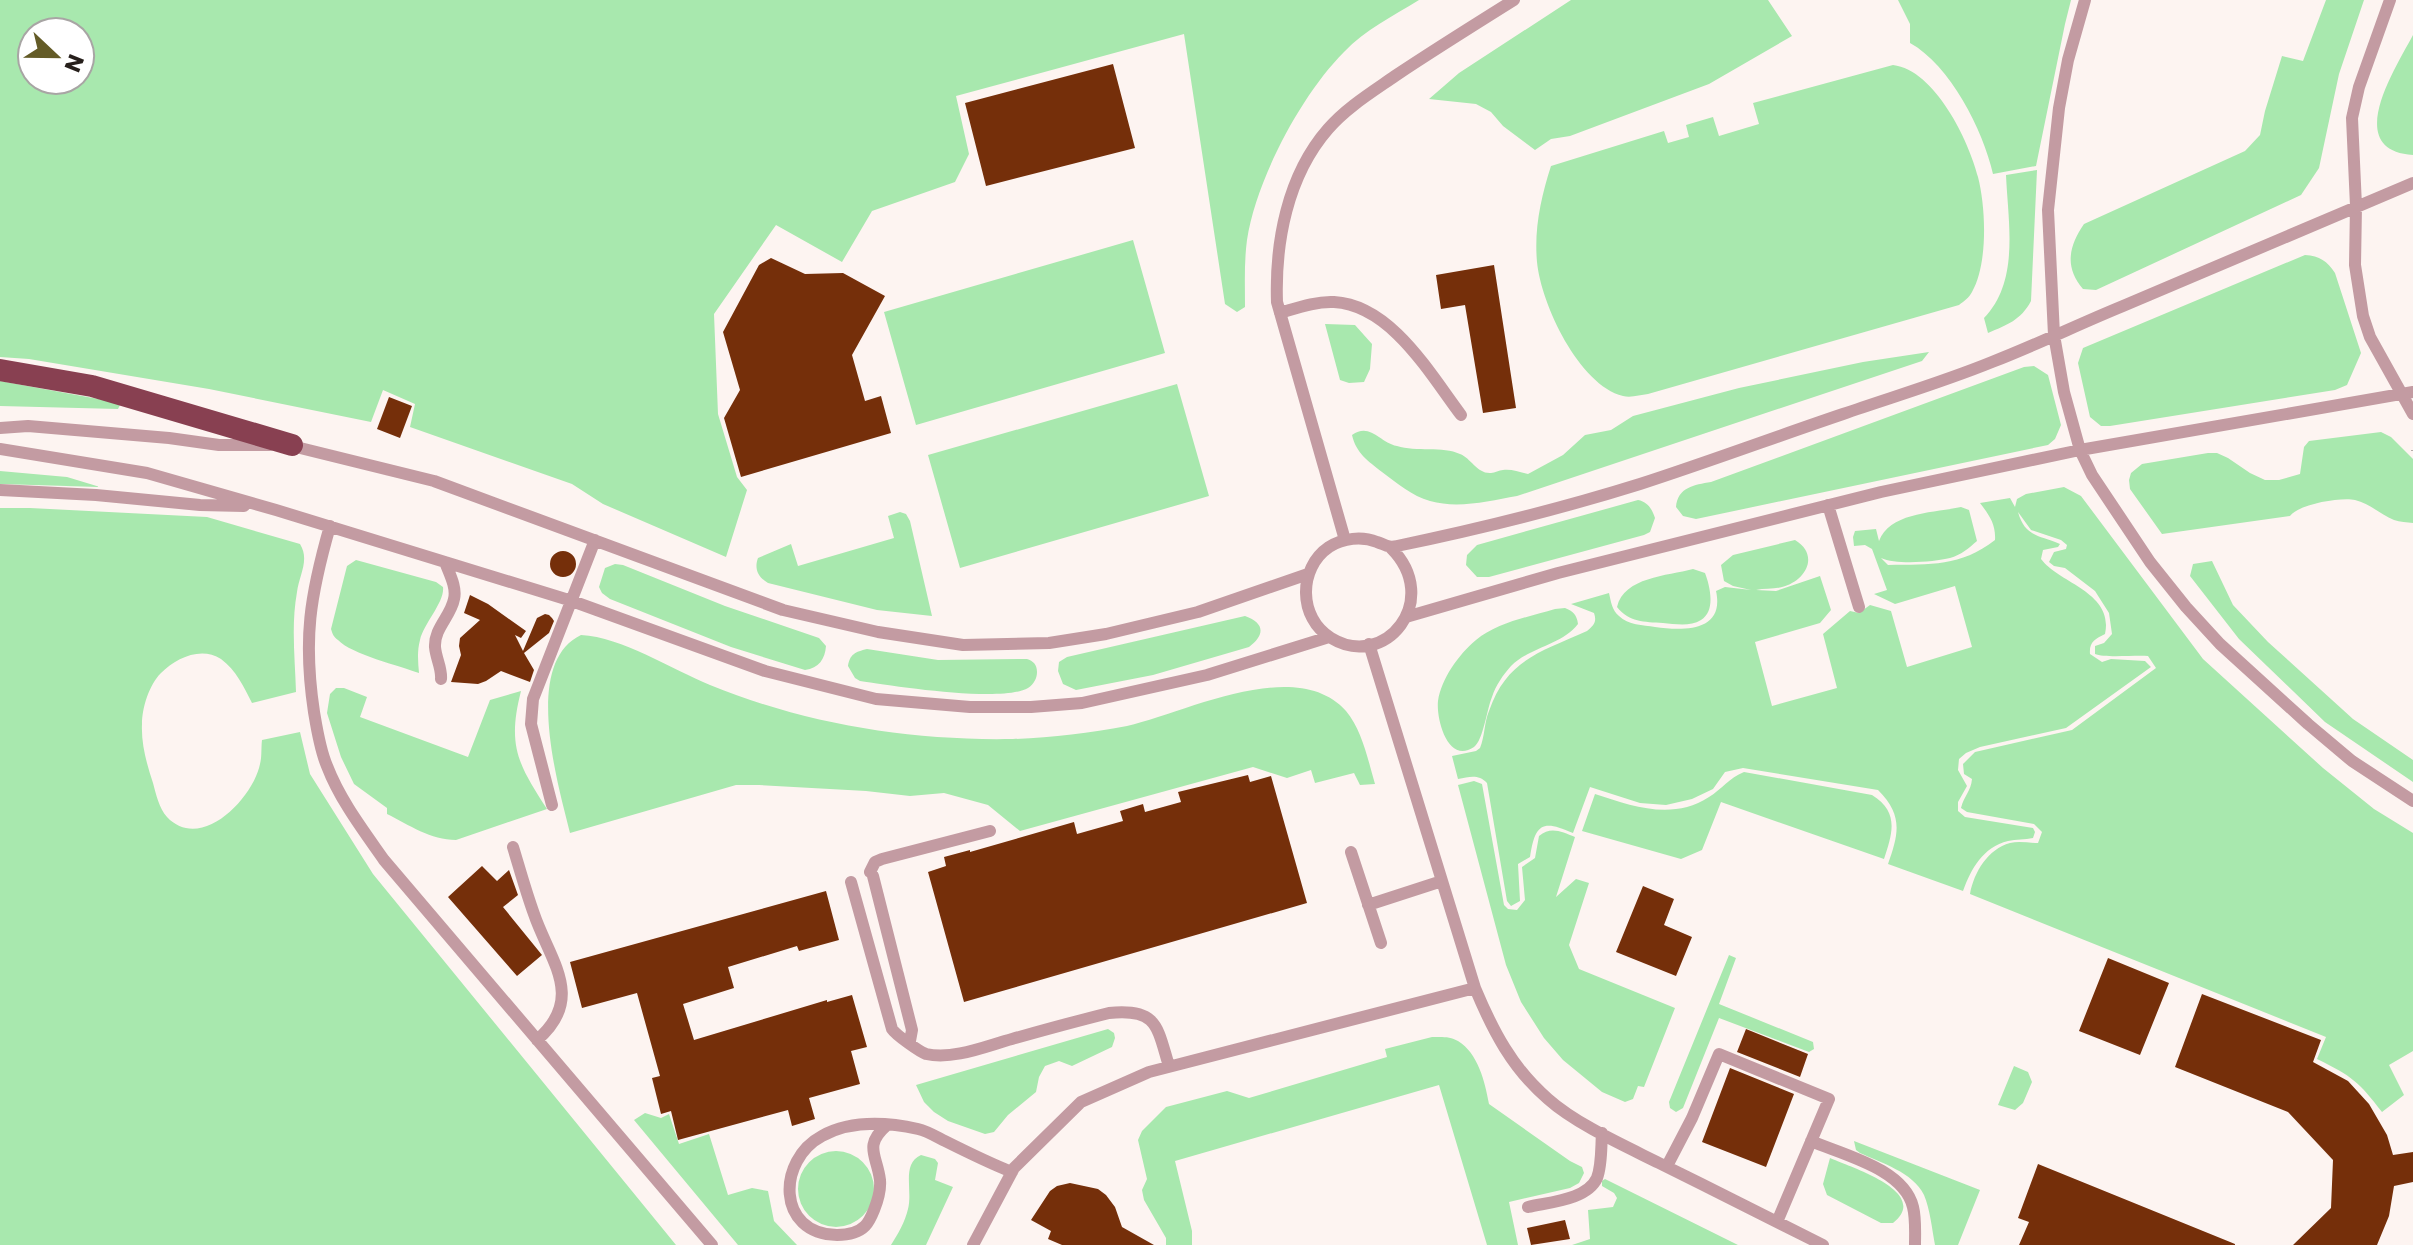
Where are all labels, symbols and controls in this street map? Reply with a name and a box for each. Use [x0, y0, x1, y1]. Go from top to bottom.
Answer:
north arrow [16, 16, 96, 96]
text: N [57, 50, 92, 77]

